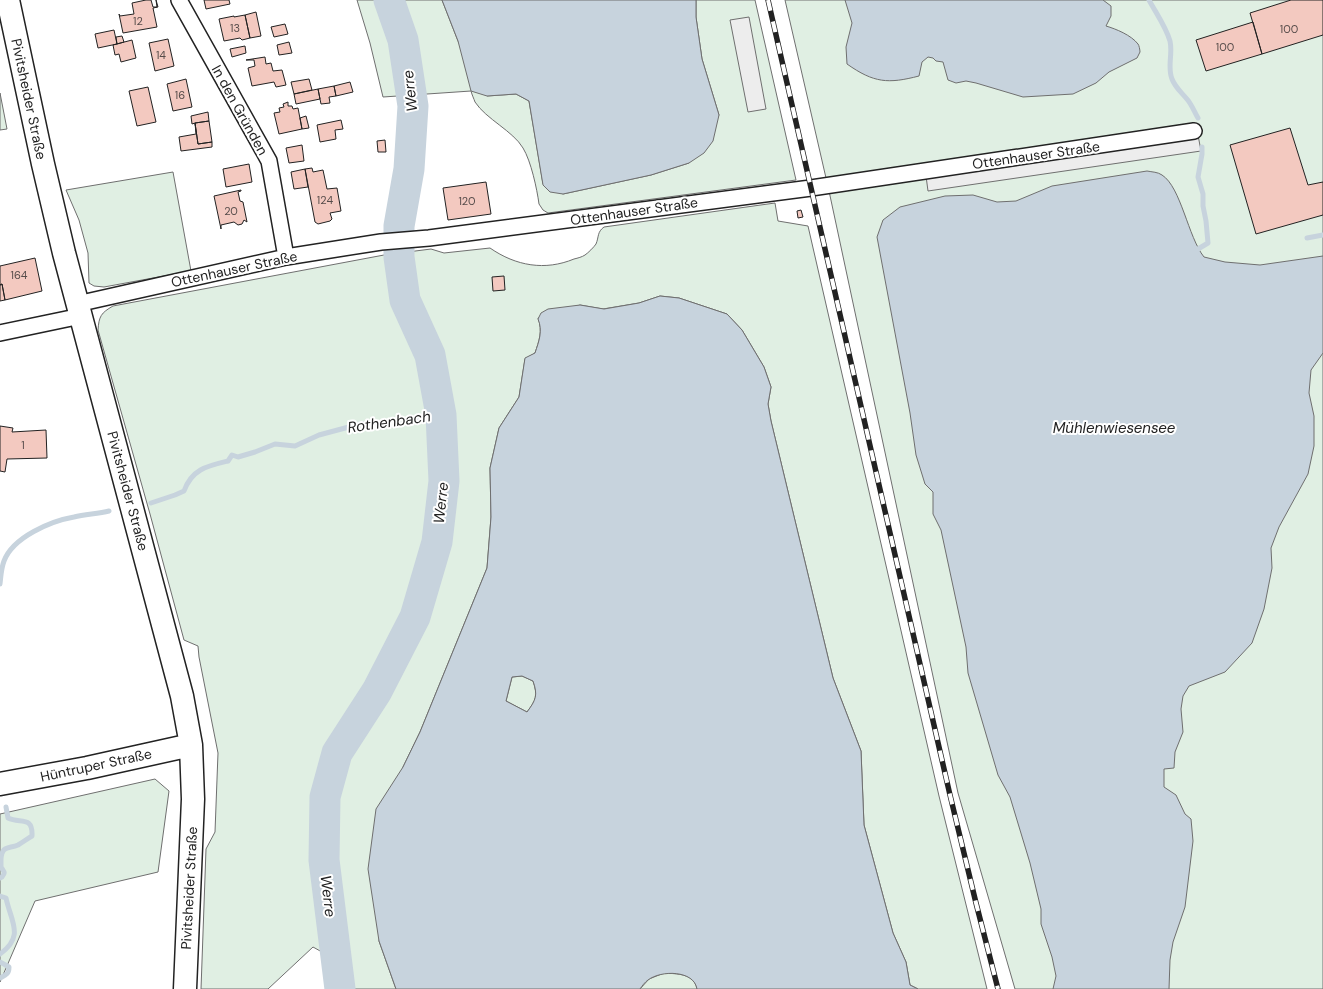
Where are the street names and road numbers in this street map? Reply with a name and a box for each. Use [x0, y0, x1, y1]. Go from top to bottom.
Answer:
street label: Pivitsheider Straße [7, 37, 51, 161]
street label: In den Gründen [208, 62, 272, 158]
street label: Ottenhauser Straße [971, 137, 1101, 173]
street label: Ottenhauser Straße [569, 193, 699, 229]
street label: Ottenhauser Straße [169, 247, 299, 291]
street label: Pivitsheider Straße [103, 429, 153, 553]
street label: Hüntruper Straße [39, 744, 153, 786]
street label: Pivitsheider Straße [177, 826, 201, 950]

